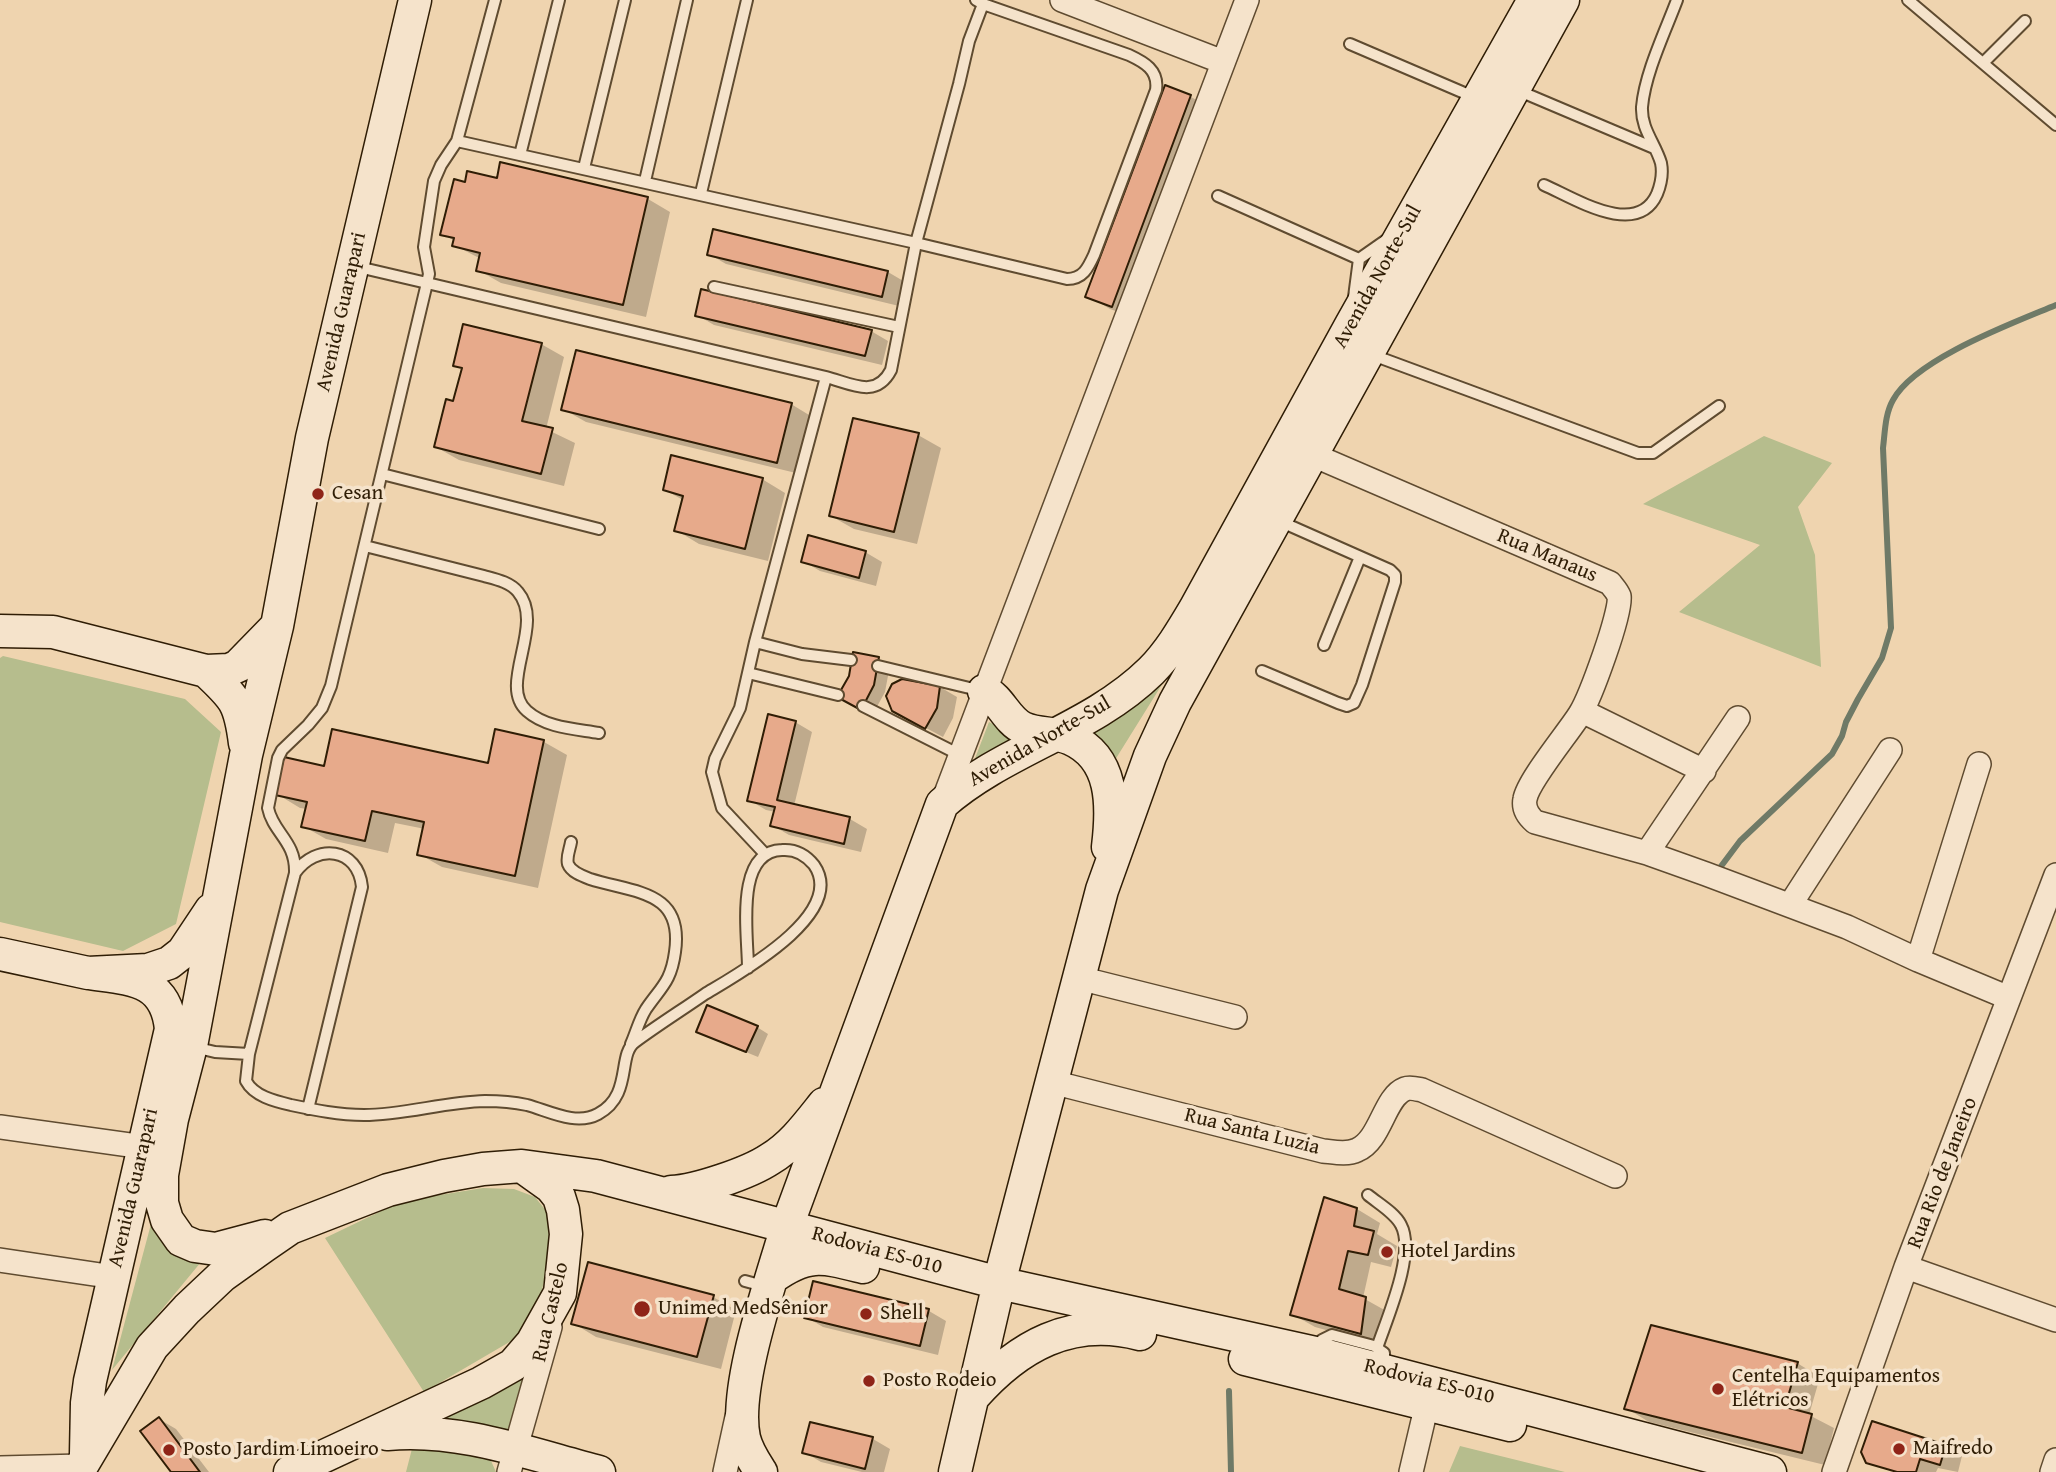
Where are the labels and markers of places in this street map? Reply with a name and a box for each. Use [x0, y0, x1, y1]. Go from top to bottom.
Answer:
place label: Cesan [332, 481, 383, 507]
marker: Cesan [310, 486, 326, 502]
place label: Hotel Jardins [1401, 1239, 1516, 1265]
marker: Hotel Jardins [1379, 1244, 1395, 1260]
place label: Unimed MedSênior [658, 1296, 828, 1322]
marker: Unimed MedSênior [632, 1299, 652, 1319]
place label: Shell [880, 1301, 924, 1327]
marker: Shell [858, 1306, 874, 1322]
place label: Centelha Equipamentos Elétricos [1732, 1364, 1940, 1414]
place label: Posto Rodeio [883, 1368, 997, 1394]
marker: Posto Rodeio [861, 1373, 877, 1389]
marker: Centelha Equipamentos Elétricos [1710, 1381, 1726, 1397]
place label: Maifredo [1913, 1436, 1993, 1462]
place label: Posto Jardim Limoeiro [183, 1437, 379, 1463]
marker: Maifredo [1891, 1441, 1907, 1457]
marker: Posto Jardim Limoeiro [161, 1442, 177, 1458]

